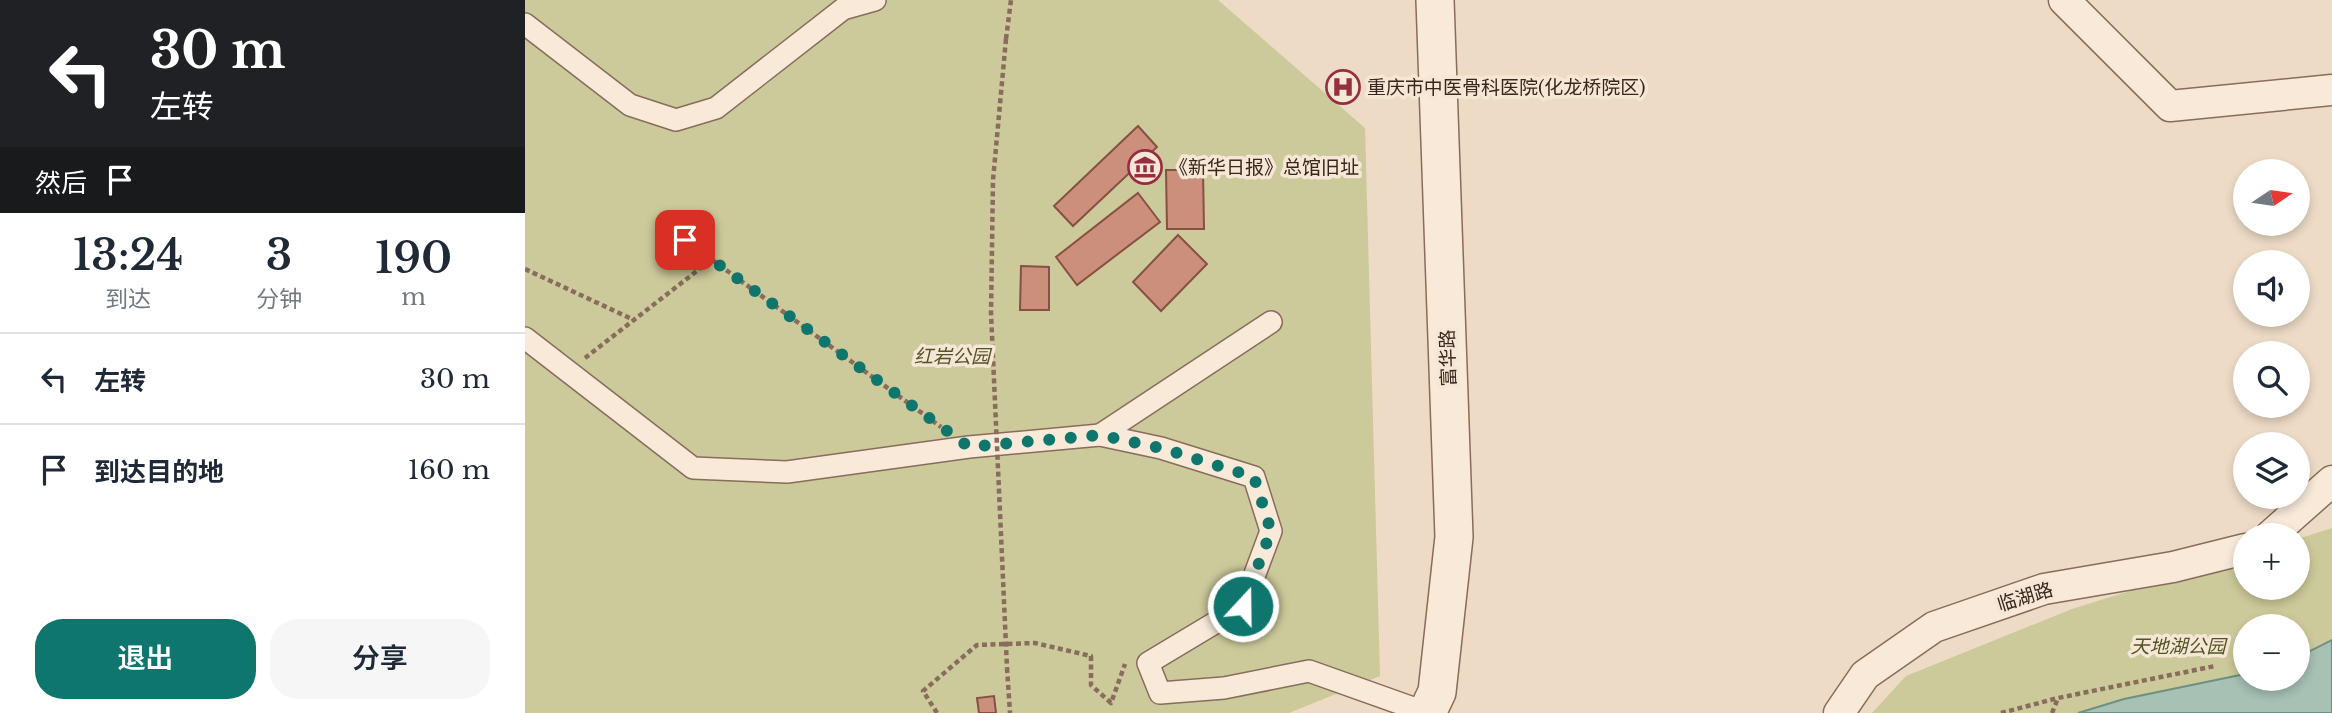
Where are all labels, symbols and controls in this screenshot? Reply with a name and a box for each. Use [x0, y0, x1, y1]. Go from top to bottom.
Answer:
text: 30 m [150, 20, 285, 81]
icon: left [35, 28, 126, 119]
hospital icon: 重庆市中医骨科医院(化龙桥院区) [1324, 68, 1362, 106]
place label: 重庆市中医骨科医院(化龙桥院区) [1367, 76, 1646, 99]
text: 左转 [150, 87, 214, 127]
museum icon: 《新华日报》总馆旧址 [1126, 148, 1164, 186]
place label: 《新华日报》总馆旧址 [1169, 156, 1359, 179]
north arrow [2233, 159, 2310, 236]
map controls [2233, 159, 2310, 691]
icon: arrive [101, 161, 139, 199]
text: 然后 [35, 167, 87, 199]
pin [655, 210, 715, 270]
icon: arrive [666, 221, 704, 259]
text: 13:24 [73, 229, 183, 281]
text: 3 [266, 229, 292, 281]
text: 190 [375, 232, 452, 284]
button: sound [2233, 250, 2310, 327]
text: m [401, 283, 426, 311]
text: 到达 [105, 285, 151, 313]
text: 分钟 [256, 285, 302, 313]
street label: 富华路 [1436, 329, 1460, 387]
button: search [2233, 341, 2310, 418]
park label: 红岩公园 [914, 345, 993, 368]
icon: left [35, 360, 73, 398]
text: 30 m [420, 363, 490, 395]
text: 左转 [94, 365, 146, 397]
button: layers [2233, 432, 2310, 509]
icon: arrive [35, 451, 73, 489]
text: 160 m [408, 454, 490, 486]
text: 到达目的地 [94, 456, 224, 488]
button: + [2233, 523, 2310, 600]
position arrow [1206, 569, 1280, 643]
street label: 临湖路 [1994, 578, 2056, 616]
button: − [2233, 614, 2310, 691]
button: 退出 [35, 619, 256, 699]
button: 分享 [270, 619, 490, 699]
park label: 天地湖公园 [2130, 635, 2228, 658]

